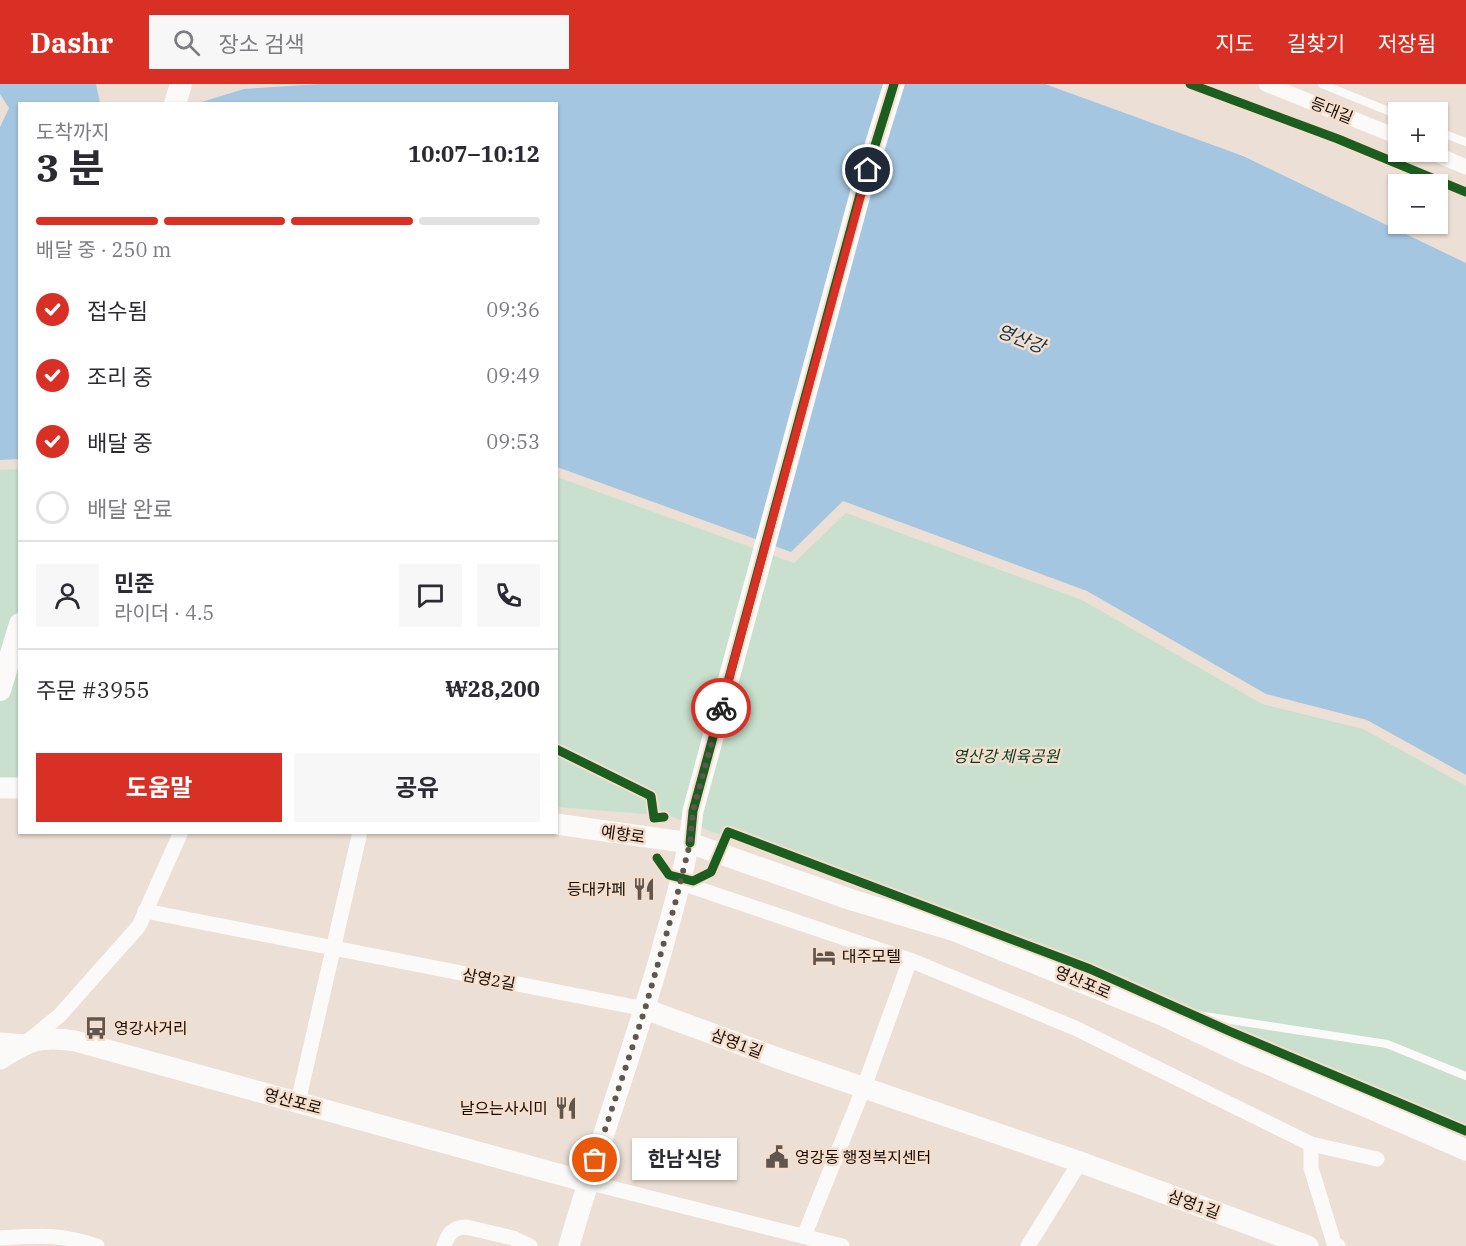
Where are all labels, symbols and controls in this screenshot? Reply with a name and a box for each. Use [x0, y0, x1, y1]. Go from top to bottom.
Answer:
search box [149, 15, 569, 69]
text: Dashr [30, 24, 113, 61]
icon: search [170, 26, 203, 59]
text: 장소 검색 [218, 29, 304, 58]
text: 지도 [1215, 29, 1254, 57]
text: 길찾기 [1287, 29, 1345, 57]
text: 저장됨 [1378, 29, 1436, 57]
street label: 등대길 [1308, 92, 1356, 128]
map controls [1388, 102, 1448, 234]
button: + [1388, 102, 1448, 162]
text: 도착까지 [36, 118, 110, 145]
text: 10:07–10:12 [408, 139, 540, 168]
text: 3 분 [36, 142, 104, 193]
pin [842, 144, 893, 195]
icon: home [851, 153, 884, 186]
button: − [1388, 174, 1448, 234]
text: 배달 중 · 250 m [36, 236, 171, 263]
icon: check [36, 293, 69, 326]
text: 접수됨 [87, 296, 148, 325]
text: 09:36 [486, 296, 540, 323]
water label: 영산강 [994, 319, 1051, 359]
icon: check [36, 359, 69, 392]
text: 조리 중 [87, 362, 153, 391]
text: 09:49 [486, 362, 540, 389]
icon: check [36, 425, 69, 458]
text: 배달 중 [87, 428, 153, 457]
text: 09:53 [486, 428, 540, 455]
text: 배달 완료 [87, 494, 173, 523]
button: person [36, 564, 99, 627]
button: chat [399, 564, 462, 627]
button: phone [477, 564, 540, 627]
text: 민준 [114, 568, 154, 597]
text: 라이더 · 4.5 [114, 599, 214, 626]
text: ₩28,200 [445, 674, 540, 703]
text: 주문 #3955 [36, 675, 150, 704]
courier [691, 678, 751, 738]
icon: bike [705, 692, 738, 725]
park label: 영산강 체육공원 [953, 746, 1060, 766]
button: 도움말 [36, 753, 282, 822]
button: 공유 [294, 753, 540, 822]
street label: 예향로 [600, 821, 647, 847]
restaurant icon: 등대카페 [631, 876, 657, 902]
place label: 등대카페 [567, 879, 626, 899]
hotel icon: 대주모텔 [811, 943, 837, 969]
place label: 대주모텔 [842, 946, 901, 966]
street label: 영산포로 [1052, 961, 1114, 1003]
street label: 삼영2길 [461, 964, 517, 994]
bus stop icon: 영강사거리 [83, 1015, 109, 1041]
place label: 영강사거리 [114, 1018, 188, 1038]
street label: 삼영1길 [708, 1024, 766, 1062]
street label: 영산포로 [262, 1084, 324, 1118]
restaurant icon: 날으는사시미 [553, 1095, 579, 1121]
place label: 날으는사시미 [460, 1098, 548, 1118]
pin [569, 1134, 620, 1185]
callout: 한남식당 [631, 1139, 736, 1181]
icon: bag [578, 1143, 611, 1176]
public building icon: 영강동 행정복지센터 [764, 1144, 790, 1170]
text: 한남식당 [648, 1145, 721, 1172]
place label: 영강동 행정복지센터 [795, 1147, 931, 1167]
street label: 삼영1길 [1165, 1185, 1223, 1223]

